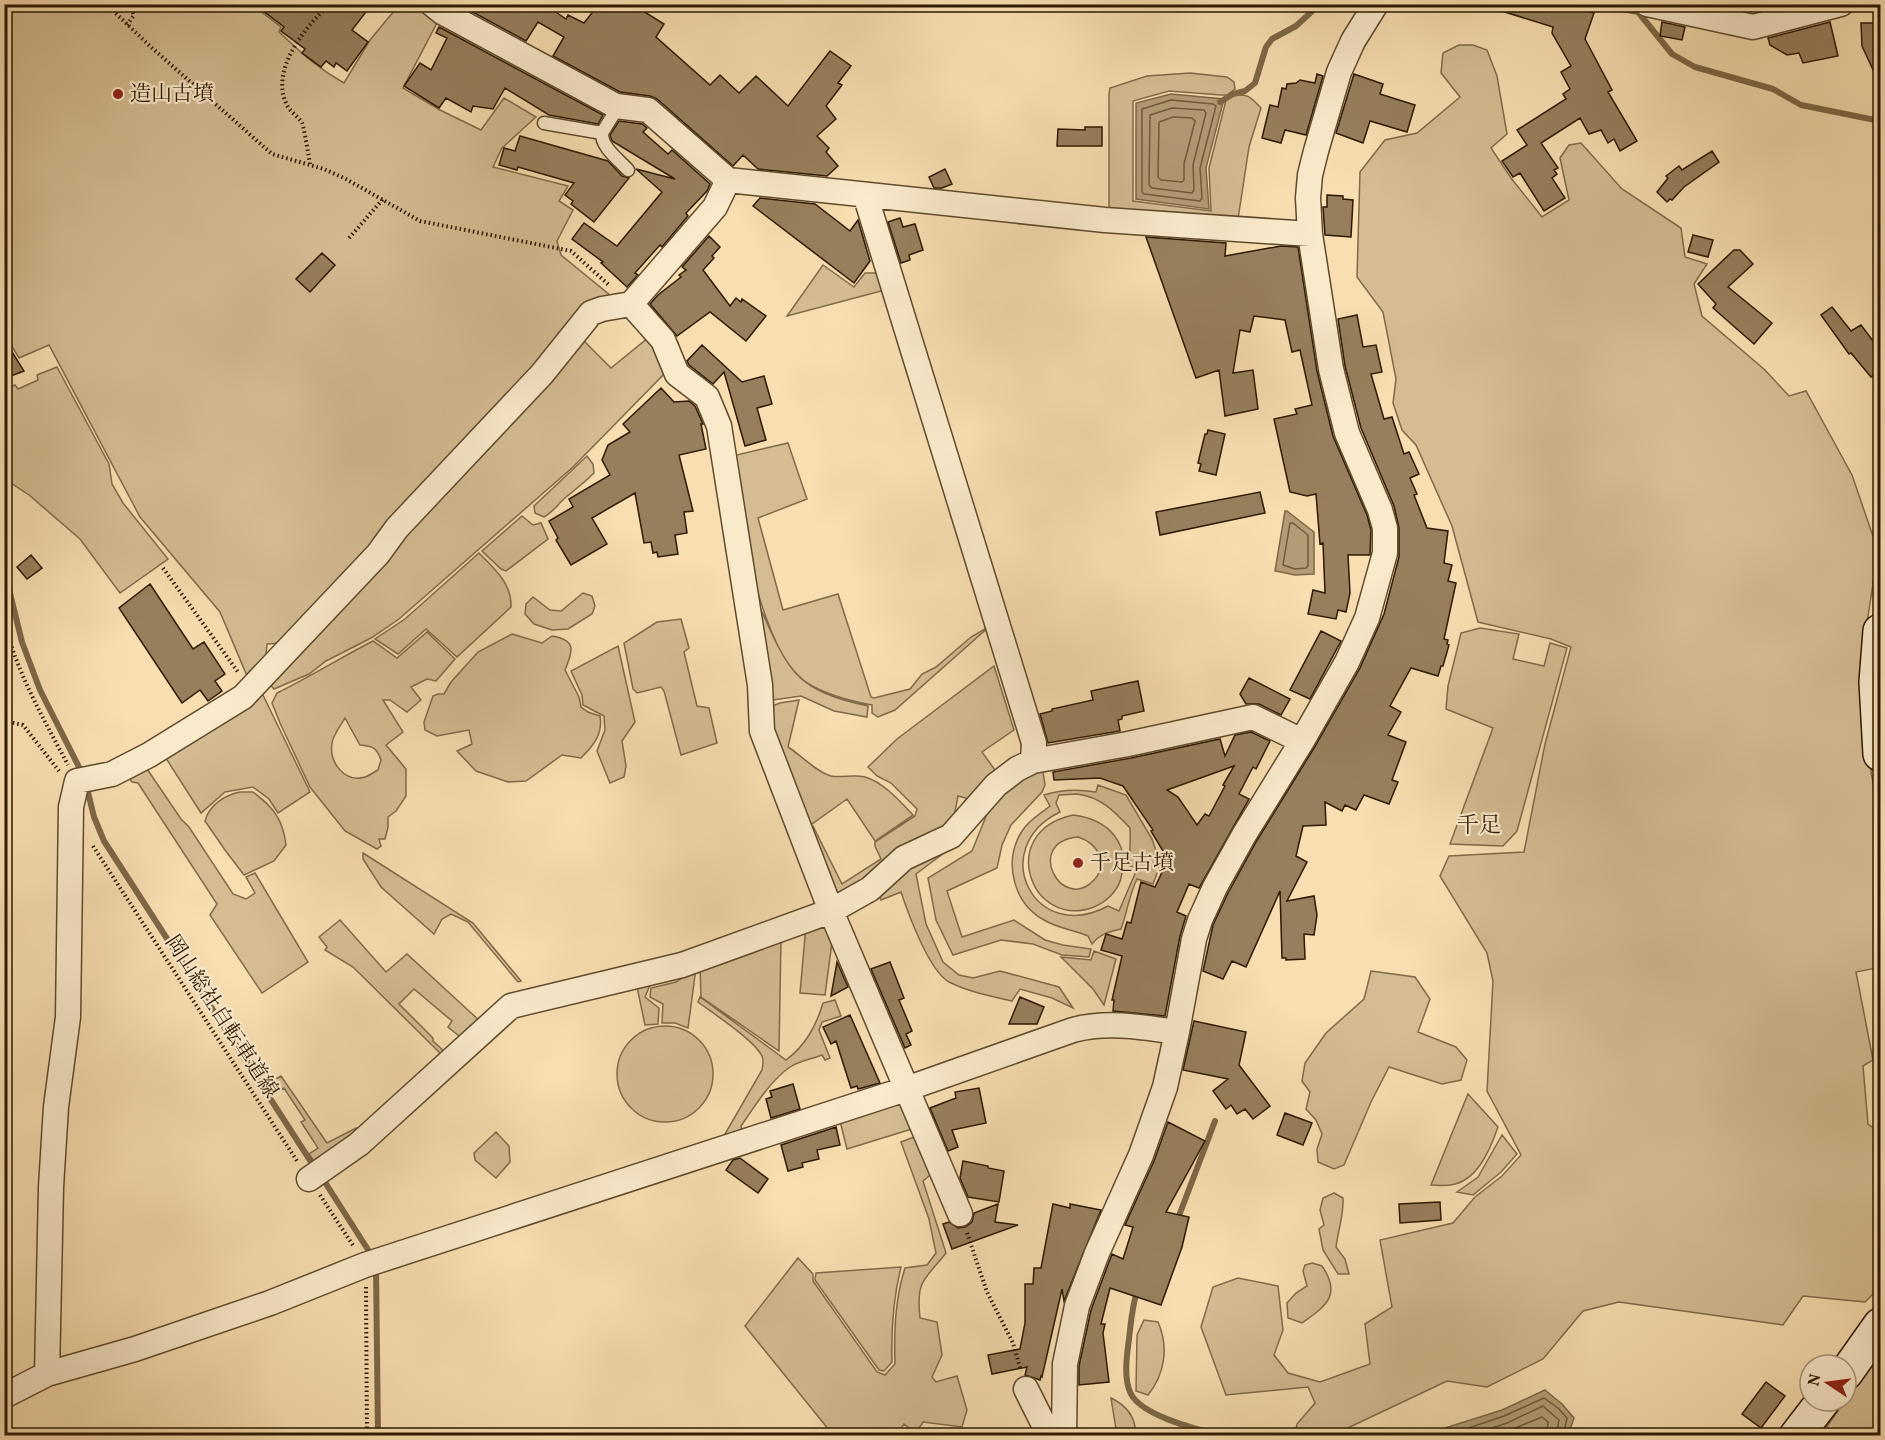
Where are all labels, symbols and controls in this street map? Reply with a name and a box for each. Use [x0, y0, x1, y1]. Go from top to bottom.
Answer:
place label: 造山古墳 [130, 80, 214, 109]
marker: 造山古墳 [111, 87, 125, 101]
district label: 千足 [1457, 811, 1501, 842]
place label: 千足古墳 [1090, 849, 1174, 878]
marker: 千足古墳 [1071, 856, 1085, 870]
street label: 岡山総社自転車道線 [157, 930, 285, 1104]
north arrow [1798, 1353, 1858, 1413]
text: N [1803, 1372, 1827, 1388]

